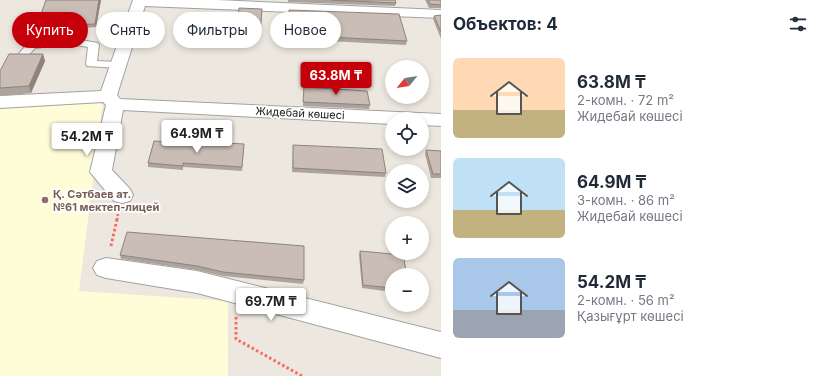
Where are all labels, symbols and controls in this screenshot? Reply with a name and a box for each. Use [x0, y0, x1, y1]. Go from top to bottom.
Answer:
chip: Купить [12, 12, 88, 48]
chip: Снять [96, 12, 165, 48]
chip: Фильтры [173, 12, 262, 48]
chip: Новое [270, 12, 341, 48]
icon: filters [787, 13, 809, 35]
text: Объектов: 4 [453, 14, 558, 34]
north arrow [385, 60, 429, 104]
map controls [385, 60, 429, 312]
pin: 63.8M ₸ [299, 62, 373, 96]
text: 63.8M ₸ [310, 67, 362, 83]
text: 63.8M ₸ [577, 72, 646, 92]
icon: home [485, 74, 533, 122]
text: 2-комн. · 72 m² [577, 92, 674, 108]
street label: Жидебай көшесі [255, 104, 345, 122]
text: Жидебай көшесі [577, 108, 683, 124]
button: locate [385, 112, 429, 156]
pin: 64.9M ₸ [160, 120, 234, 154]
pin: 54.2M ₸ [50, 123, 124, 157]
text: 64.9M ₸ [170, 125, 224, 141]
text: 54.2M ₸ [60, 128, 114, 144]
button: layers [385, 164, 429, 208]
text: 64.9M ₸ [577, 172, 647, 192]
icon: home [485, 174, 533, 222]
place label: Қ. Сәтбаев ат. №61 мектеп-лицей [53, 187, 160, 214]
text: 3-комн. · 86 m² [577, 192, 675, 208]
marker: Қ. Сәтбаев ат. №61 мектеп-лицей [40, 195, 50, 205]
text: Жидебай көшесі [577, 208, 683, 224]
button: + [385, 216, 429, 260]
button: − [385, 268, 429, 312]
text: 54.2M ₸ [577, 272, 646, 292]
icon: home [485, 274, 533, 322]
pin: 69.7M ₸ [234, 288, 308, 322]
text: 2-комн. · 56 m² [577, 292, 675, 308]
text: 69.7M ₸ [245, 293, 297, 309]
text: Қазығұрт көшесі [577, 308, 684, 324]

